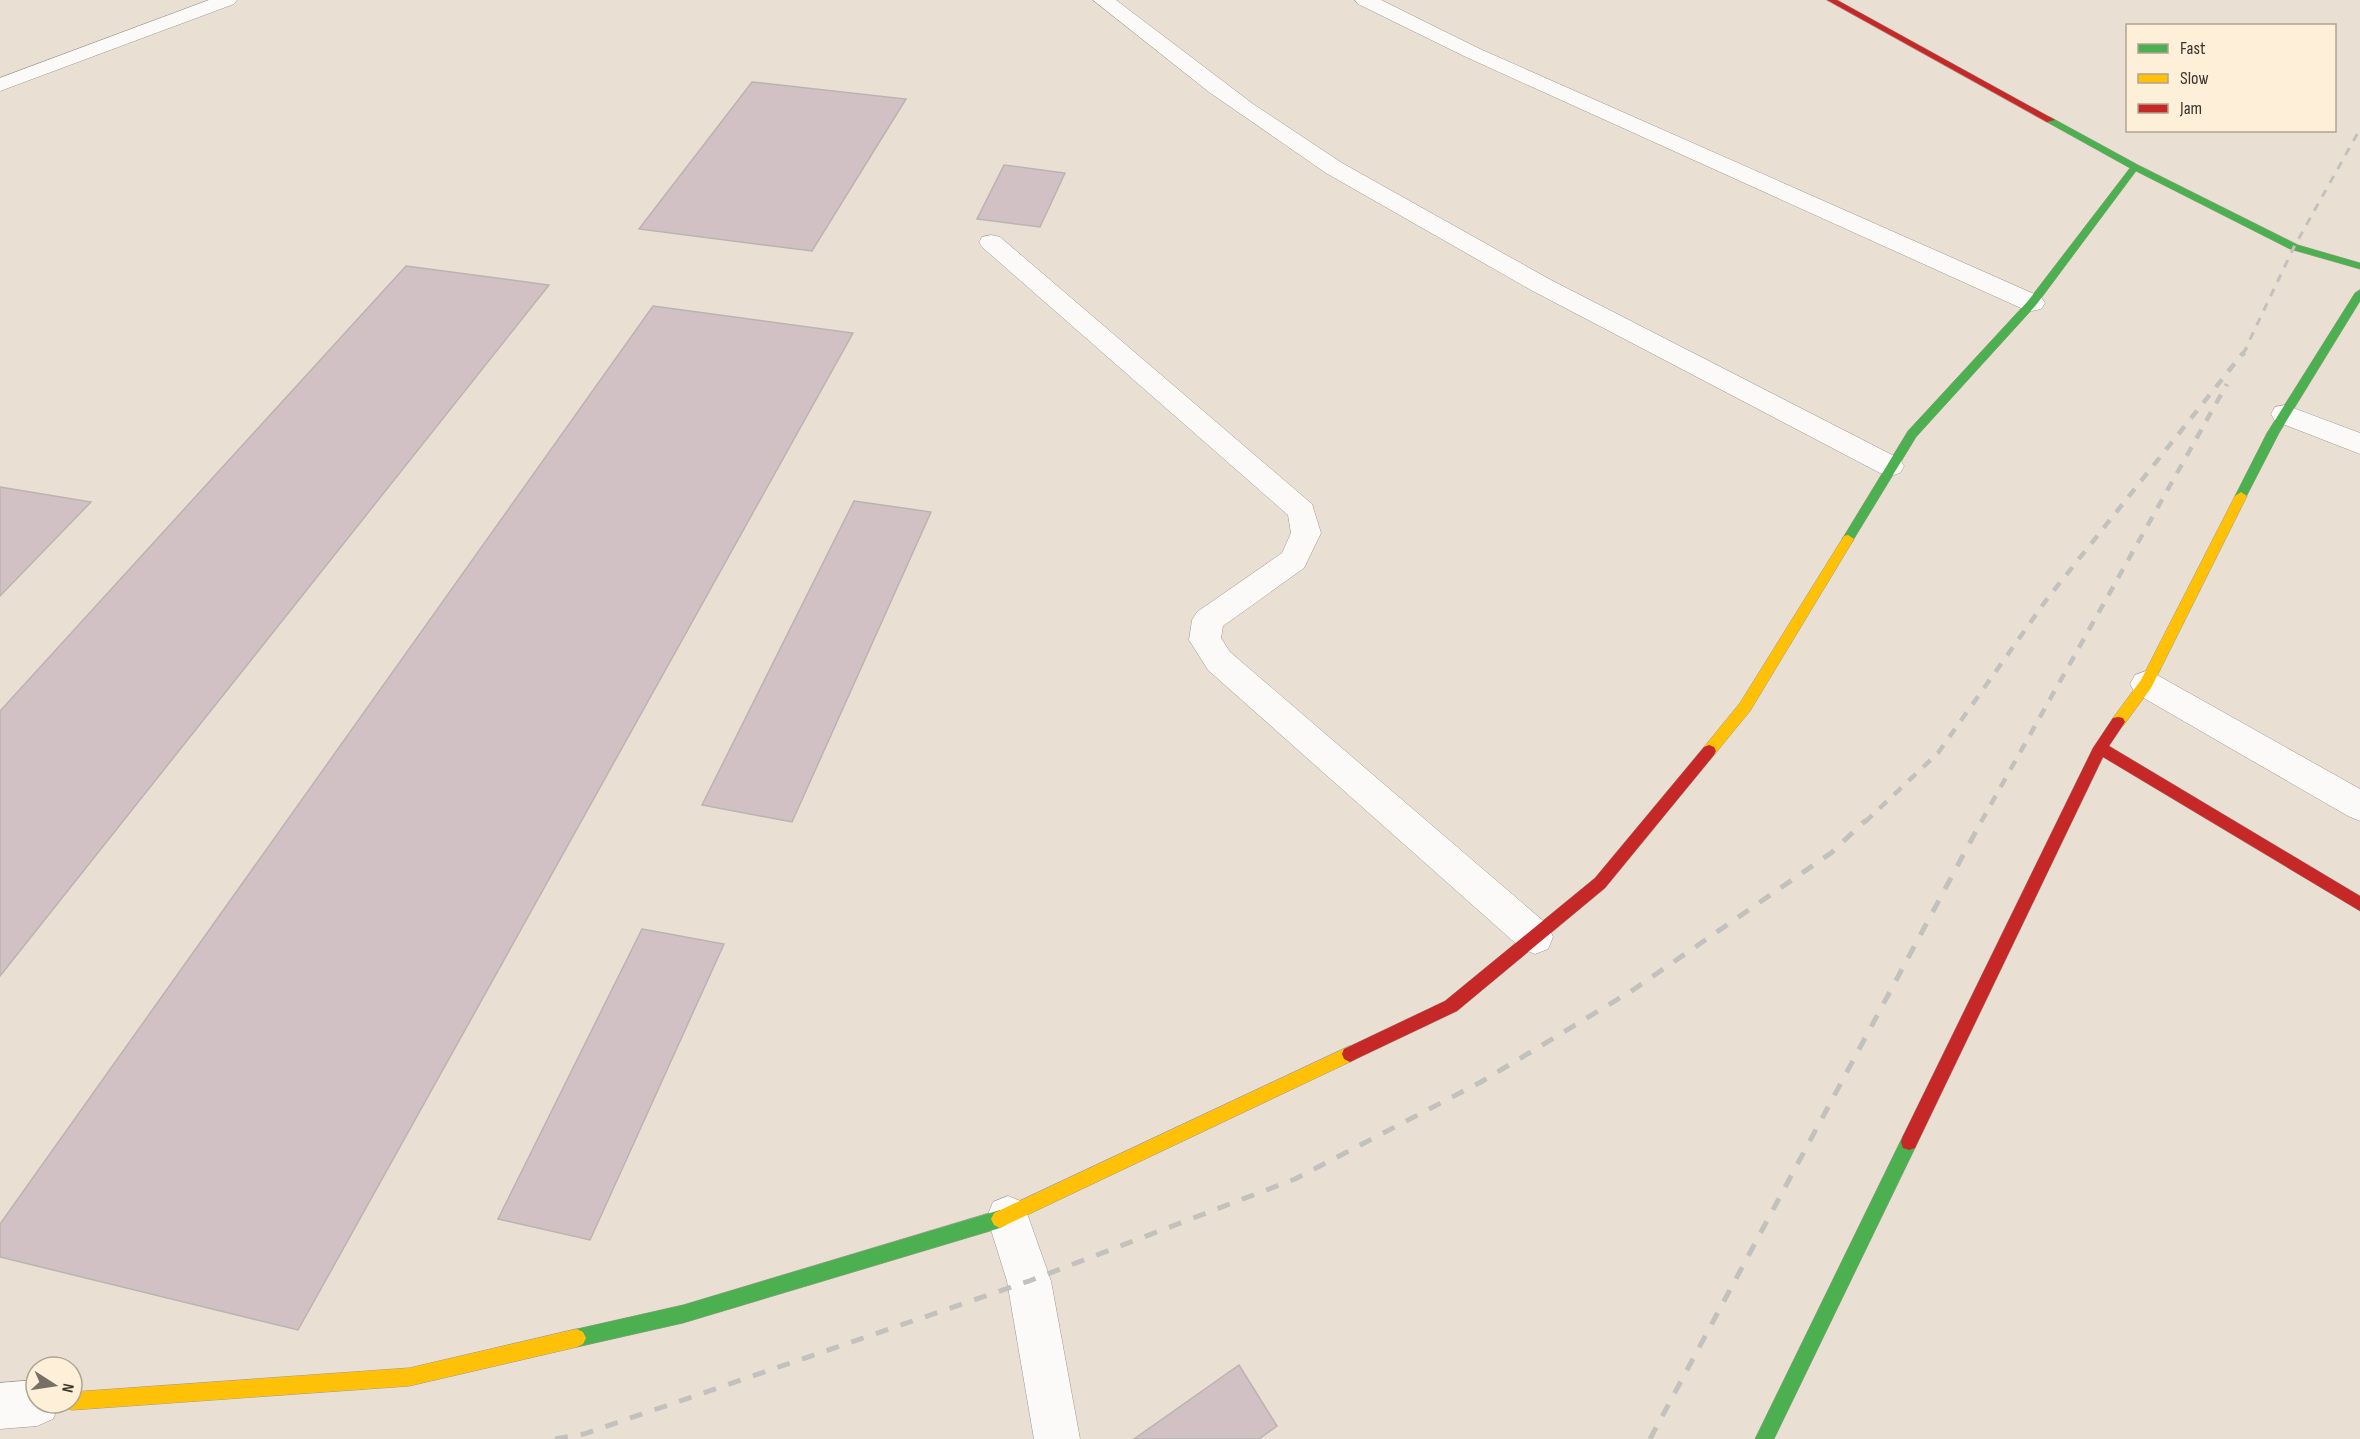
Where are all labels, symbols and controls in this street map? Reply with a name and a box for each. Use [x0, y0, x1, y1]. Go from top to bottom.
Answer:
legend [2126, 24, 2336, 132]
text: Fast [2180, 38, 2206, 59]
text: Slow [2180, 68, 2209, 89]
text: Jam [2179, 98, 2202, 119]
north arrow [24, 1355, 84, 1415]
text: N [57, 1382, 77, 1394]

